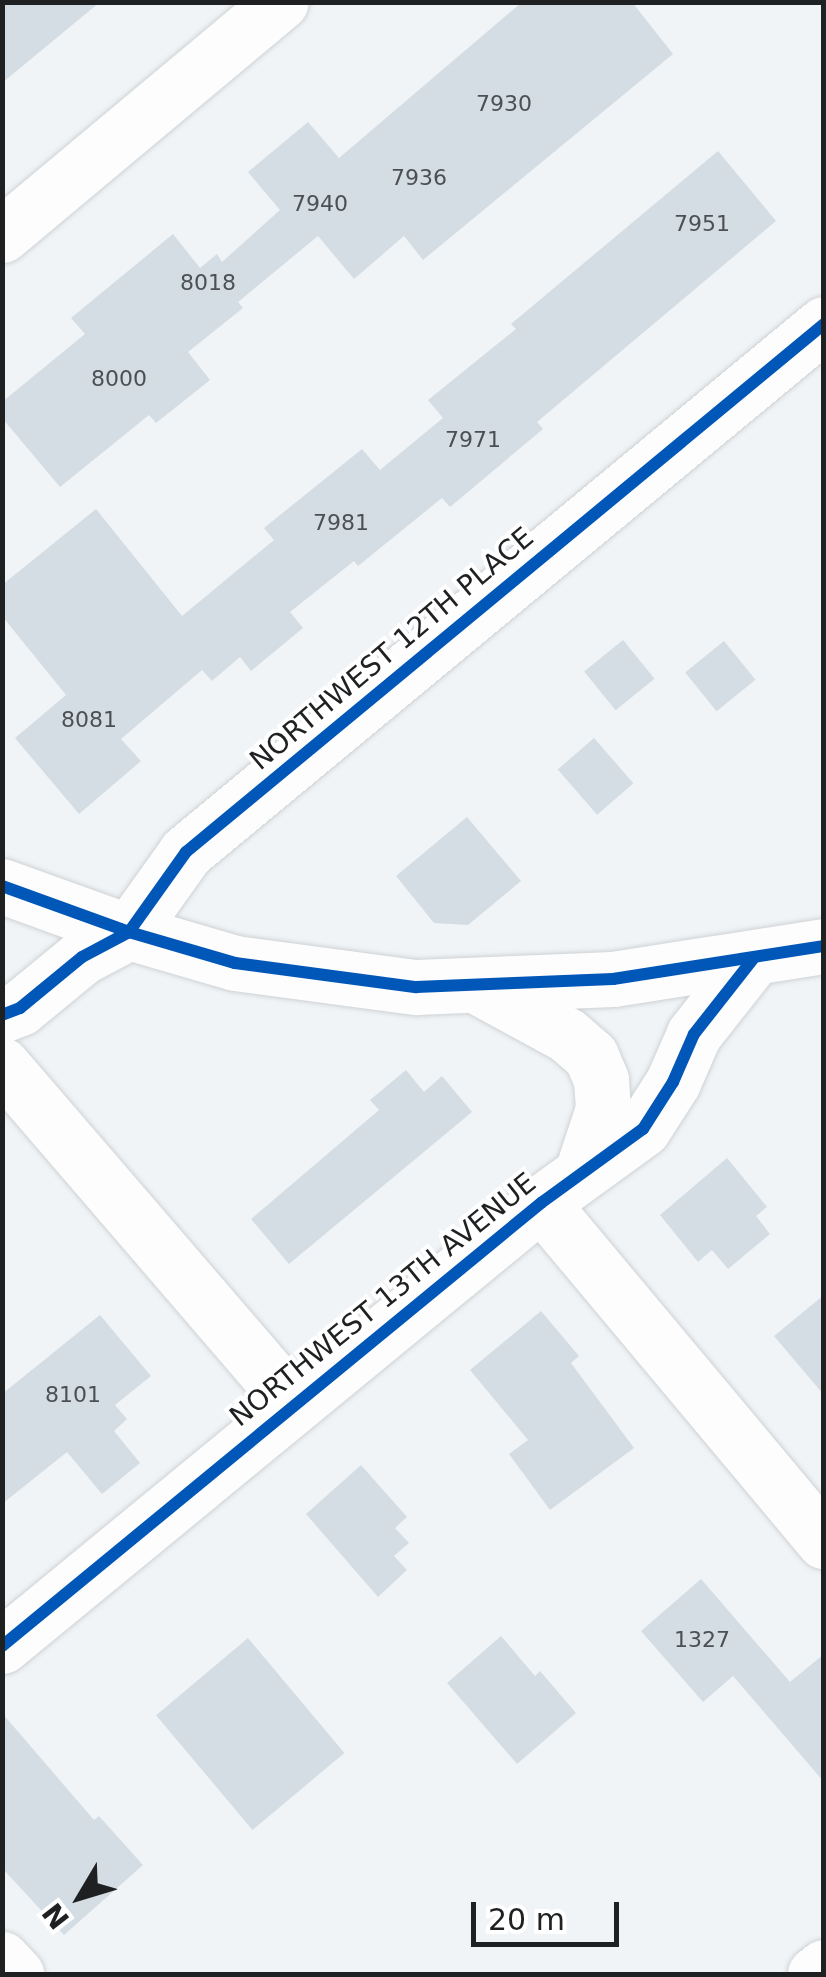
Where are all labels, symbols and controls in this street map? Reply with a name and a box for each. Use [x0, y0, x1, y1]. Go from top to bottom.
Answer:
house number: 7930 [476, 91, 532, 117]
house number: 7936 [391, 165, 447, 191]
house number: 7940 [292, 191, 348, 217]
house number: 7951 [674, 211, 730, 237]
house number: 8018 [180, 270, 236, 296]
house number: 8000 [91, 366, 147, 392]
house number: 7971 [445, 427, 501, 453]
house number: 7981 [313, 510, 369, 536]
street label: NORTHWEST 12TH PLACE [244, 521, 540, 777]
house number: 8081 [61, 707, 117, 733]
street label: NORTHWEST 13TH AVENUE [223, 1166, 543, 1434]
house number: 8101 [45, 1382, 101, 1408]
house number: 1327 [674, 1627, 730, 1653]
north arrow [30, 1847, 130, 1947]
scale bar [476, 1882, 624, 1944]
text: N [36, 1896, 76, 1935]
text: 20 m [488, 1902, 565, 1937]

